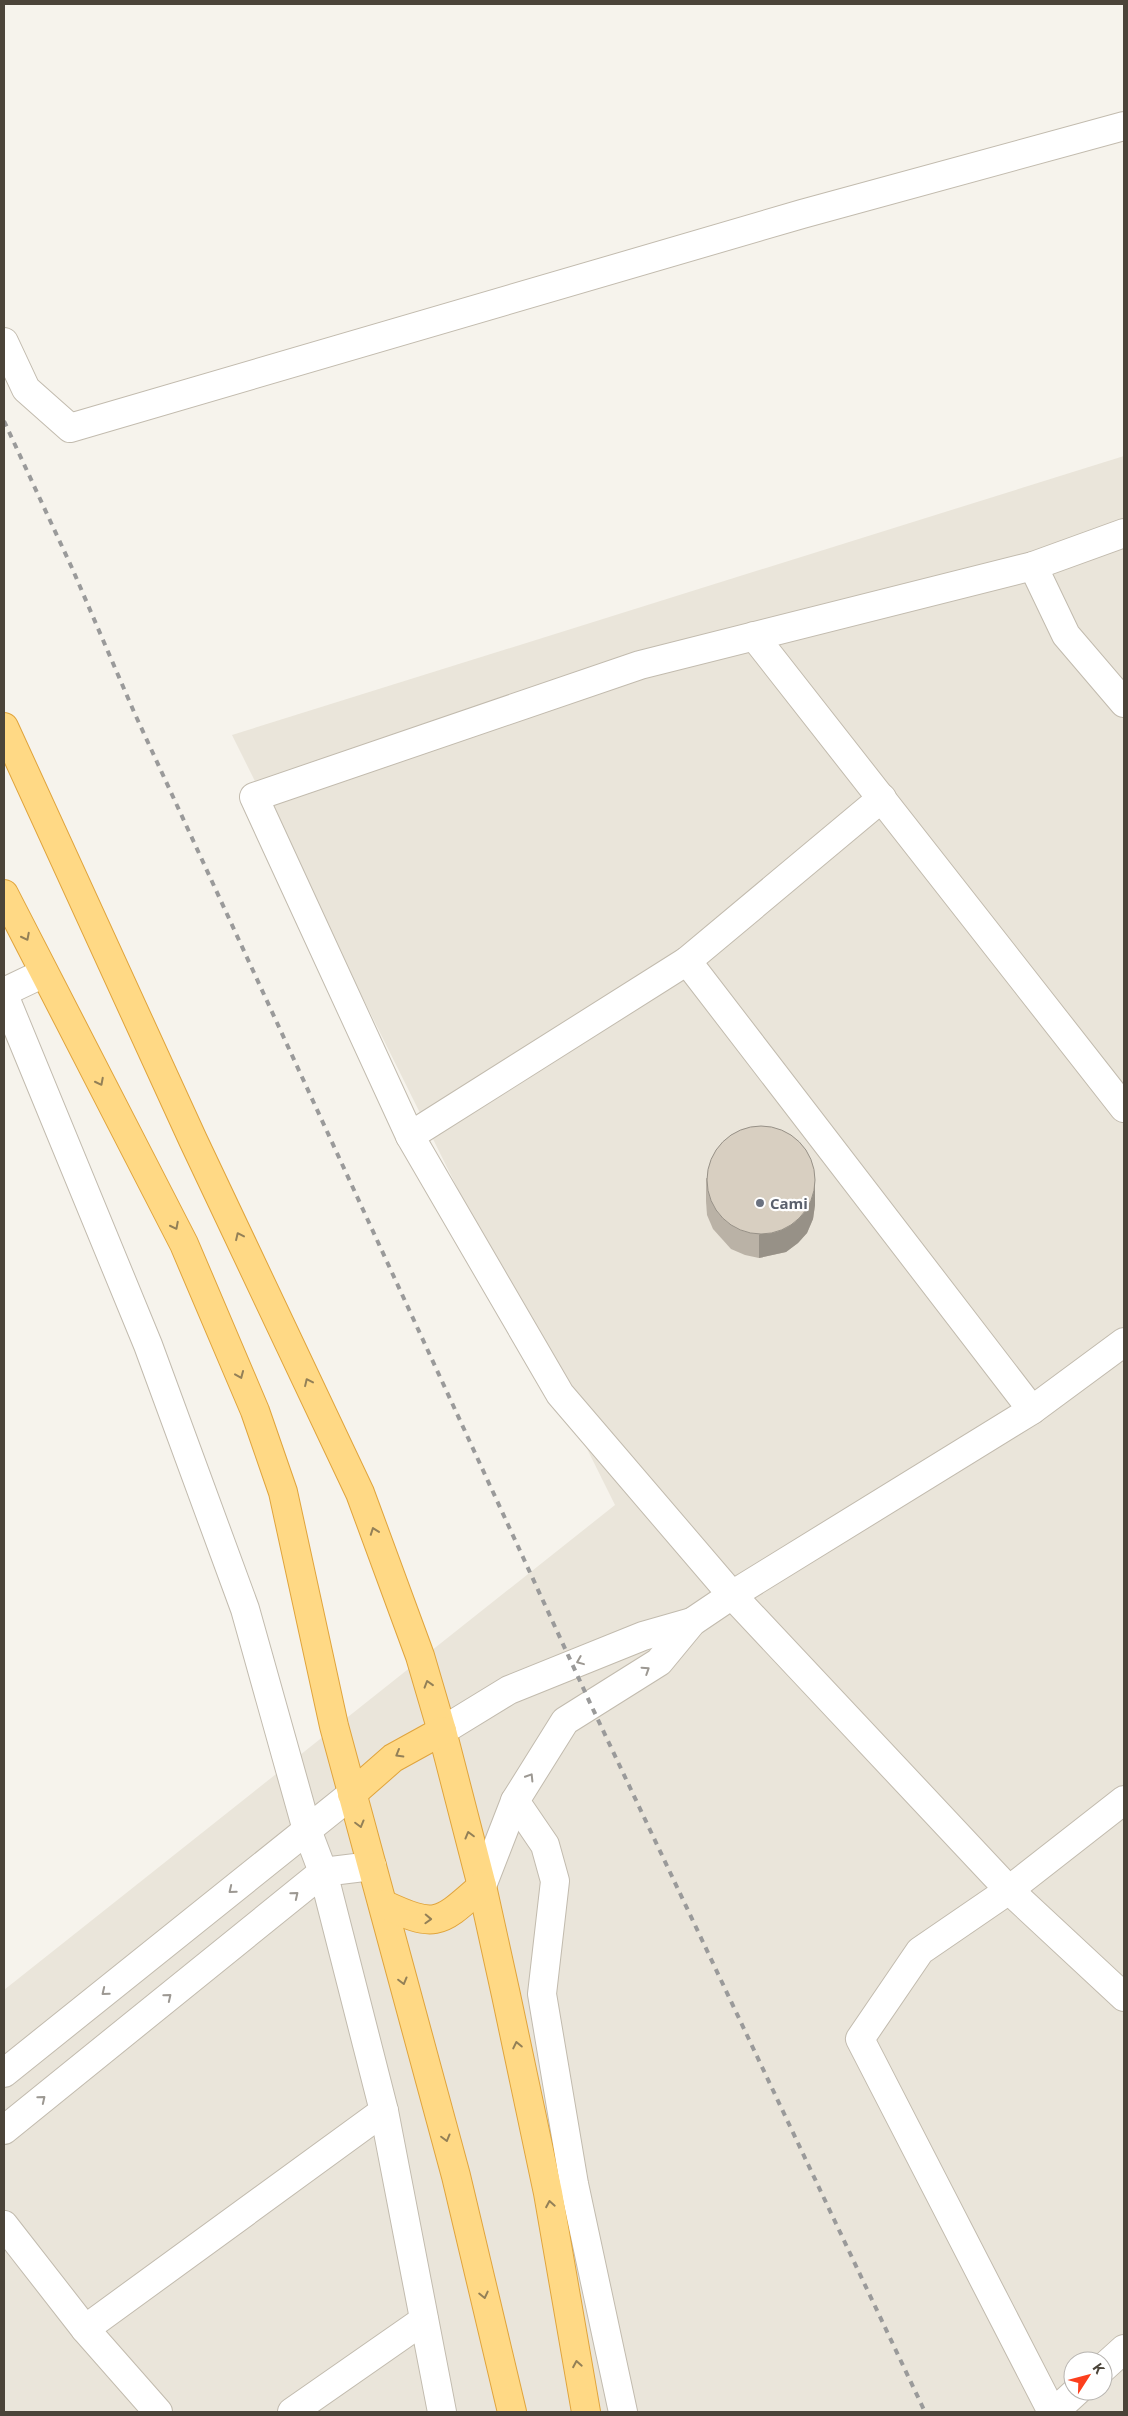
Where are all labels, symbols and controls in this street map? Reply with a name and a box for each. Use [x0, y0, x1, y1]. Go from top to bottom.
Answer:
one-way arrow [20, 932, 30, 941]
one-way arrow [94, 1077, 104, 1086]
place label: Cami [770, 1193, 808, 1213]
marker: Cami [754, 1197, 766, 1209]
one-way arrow [169, 1221, 179, 1230]
one-way arrow [235, 1232, 245, 1241]
one-way arrow [234, 1370, 244, 1379]
one-way arrow [304, 1379, 314, 1388]
one-way arrow [370, 1527, 380, 1536]
one-way arrow [576, 1655, 584, 1665]
one-way arrow [641, 1667, 650, 1676]
one-way arrow [424, 1680, 434, 1689]
one-way arrow [396, 1748, 405, 1758]
one-way arrow [524, 1774, 533, 1783]
one-way arrow [355, 1819, 365, 1828]
one-way arrow [464, 1831, 475, 1840]
one-way arrow [229, 1885, 238, 1893]
one-way arrow [289, 1892, 299, 1901]
one-way arrow [425, 1913, 433, 1924]
one-way arrow [398, 1976, 408, 1984]
one-way arrow [102, 1986, 111, 1994]
one-way arrow [162, 1994, 171, 2002]
one-way arrow [512, 2041, 523, 2049]
one-way arrow [36, 2096, 45, 2104]
one-way arrow [440, 2133, 450, 2141]
one-way arrow [545, 2200, 555, 2208]
one-way arrow [478, 2291, 489, 2300]
north arrow [1063, 2351, 1113, 2401]
text: K [1089, 2359, 1110, 2378]
one-way arrow [573, 2360, 583, 2369]

